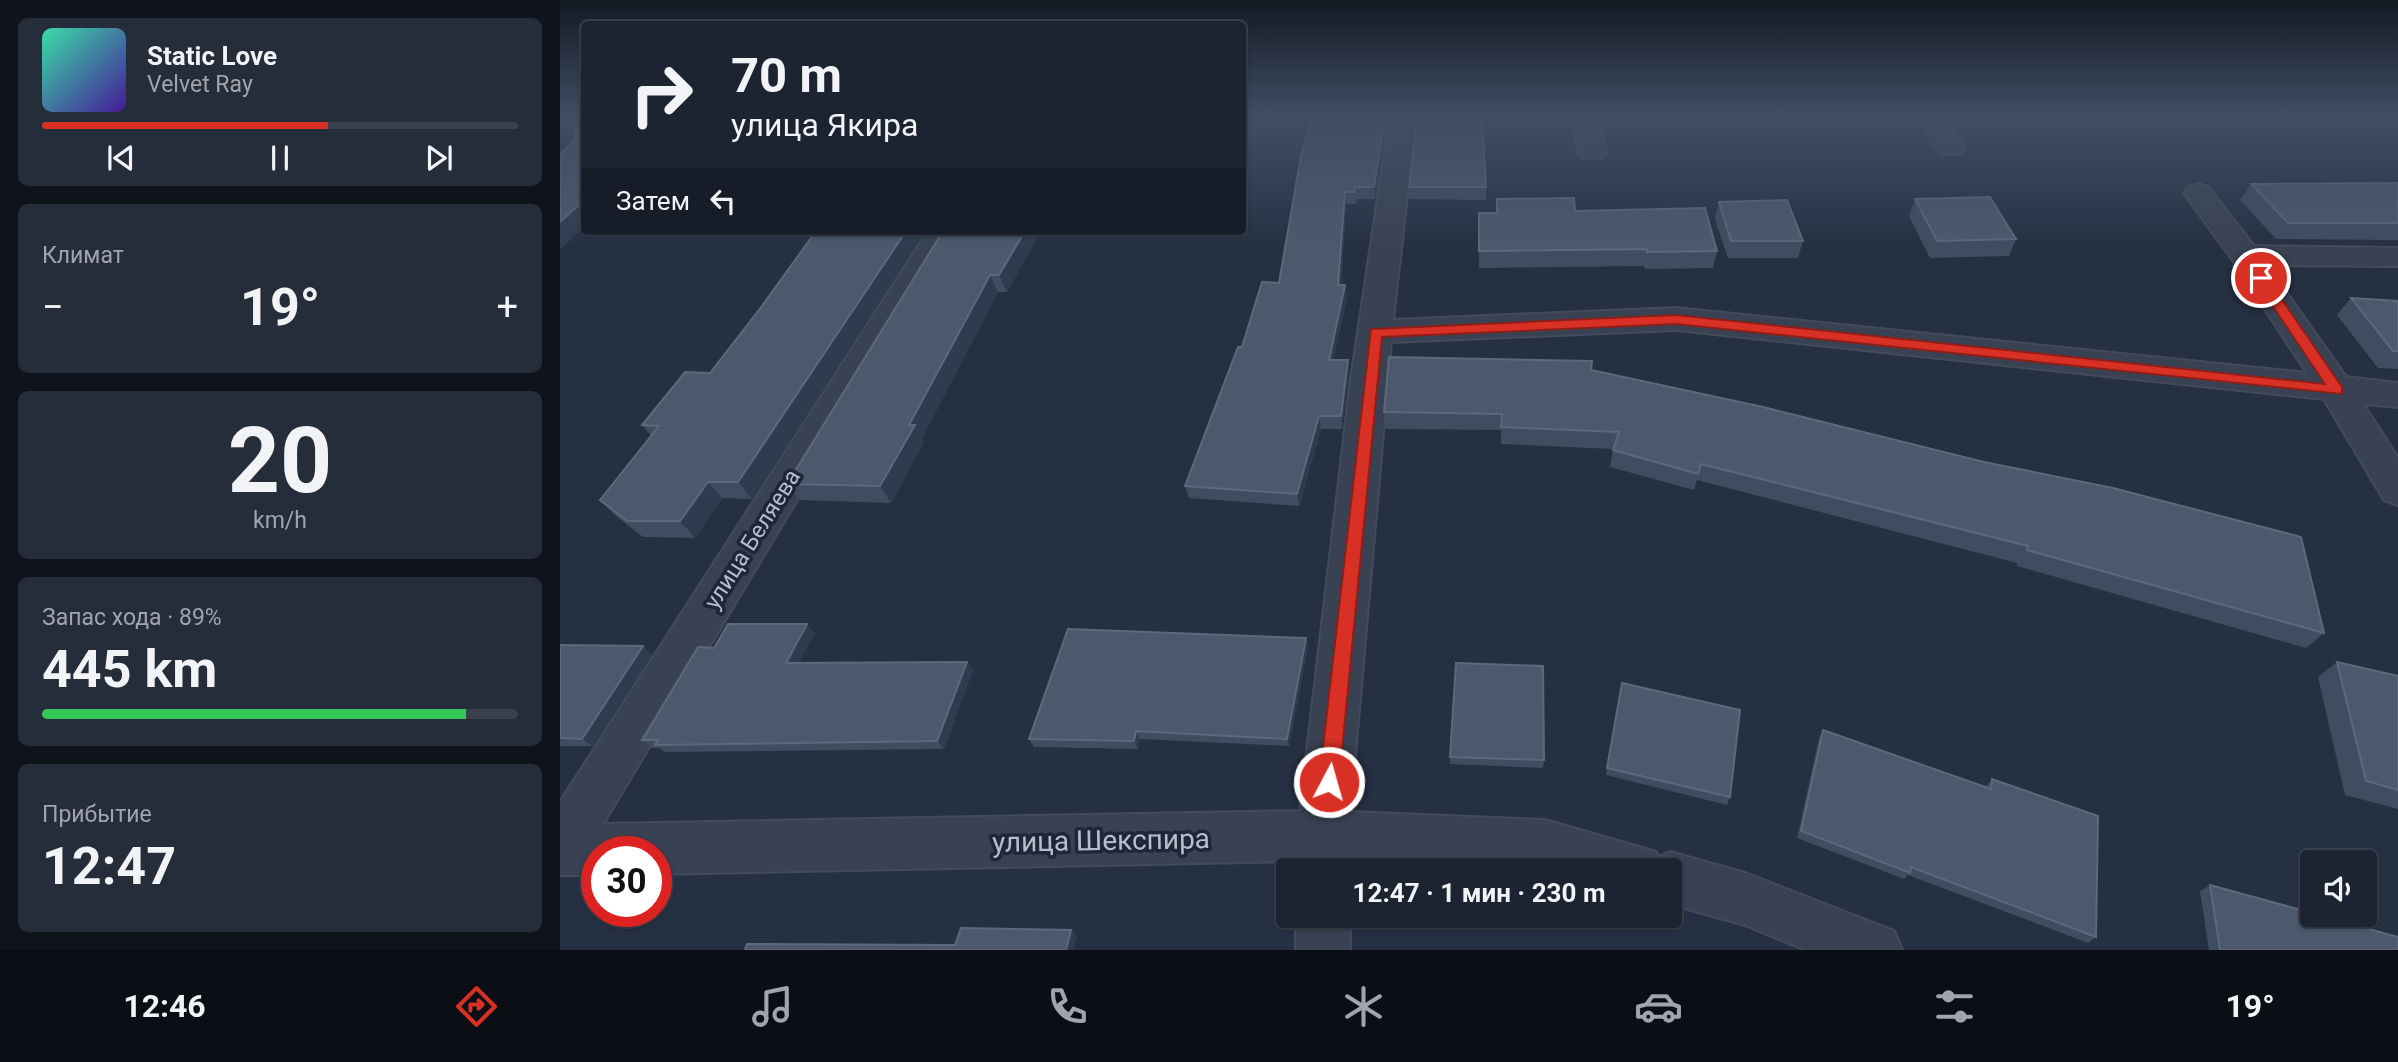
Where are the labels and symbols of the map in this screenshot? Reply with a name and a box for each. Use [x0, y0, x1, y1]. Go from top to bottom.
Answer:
pin [2231, 248, 2291, 308]
street label: улица Беляева [699, 465, 806, 614]
position arrow [1292, 745, 1366, 819]
street label: улица Шекспира [992, 822, 1210, 859]
speed limit sign: 30 [581, 836, 672, 927]

